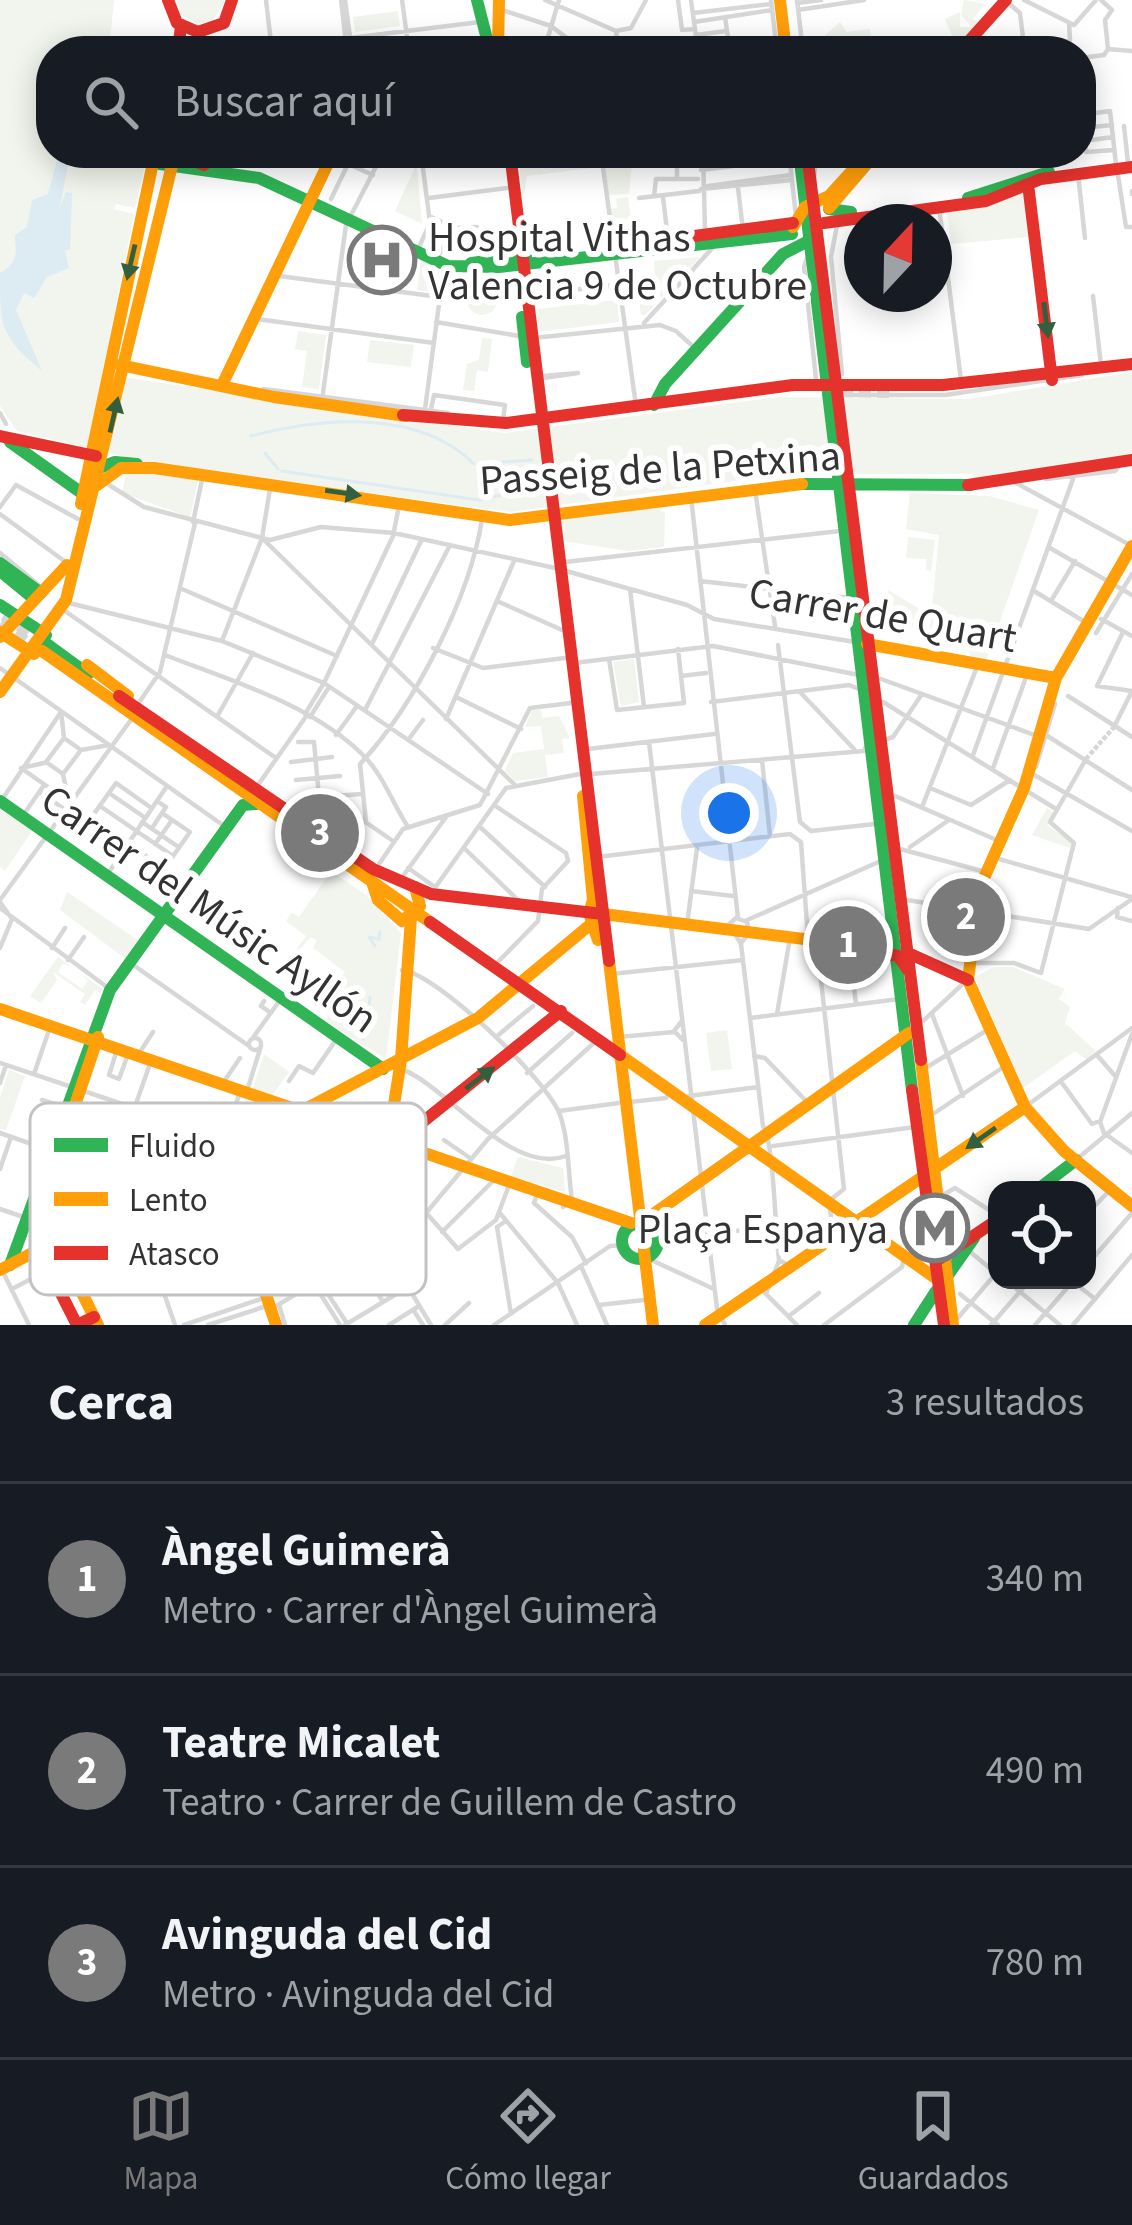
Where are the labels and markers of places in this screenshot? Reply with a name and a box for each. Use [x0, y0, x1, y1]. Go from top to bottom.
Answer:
place label: Hospital Vithas Valencia 9 de Octubre [428, 208, 807, 316]
hospital icon: Hospital Vithas Valencia 9 de Octubre [347, 225, 417, 295]
pin: 3 [281, 788, 359, 878]
pin: 2 [927, 872, 1005, 962]
pin: 1 [809, 900, 887, 990]
metro station icon: Plaça Espanya [900, 1193, 970, 1263]
place label: Plaça Espanya [638, 1200, 888, 1260]

